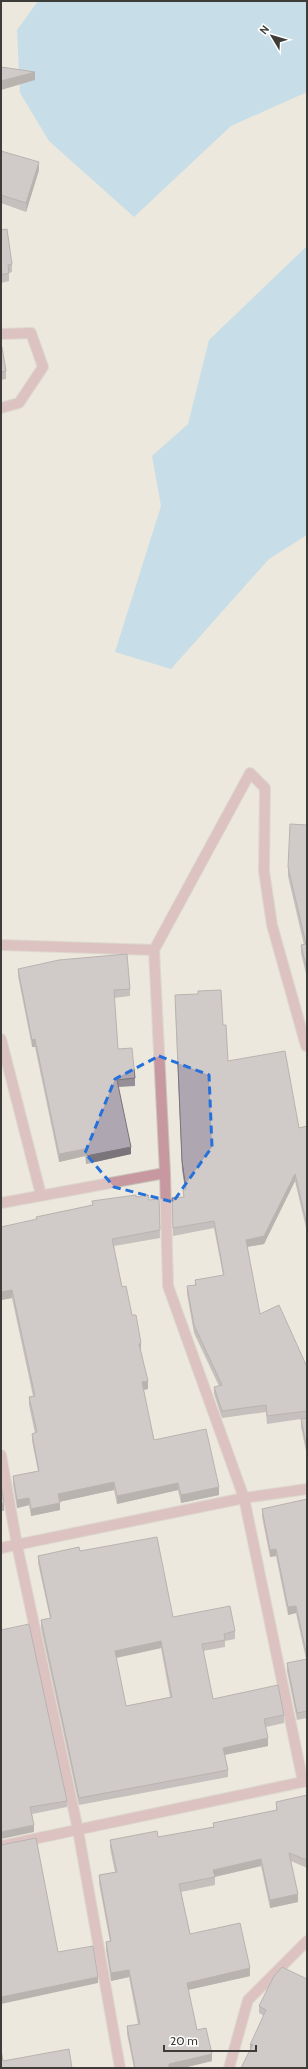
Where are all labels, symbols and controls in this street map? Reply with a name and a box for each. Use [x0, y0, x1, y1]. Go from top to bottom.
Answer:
north arrow [252, 16, 292, 56]
text: N [256, 22, 272, 37]
scale bar [164, 2027, 256, 2053]
text: 20 m [170, 2033, 198, 2048]

